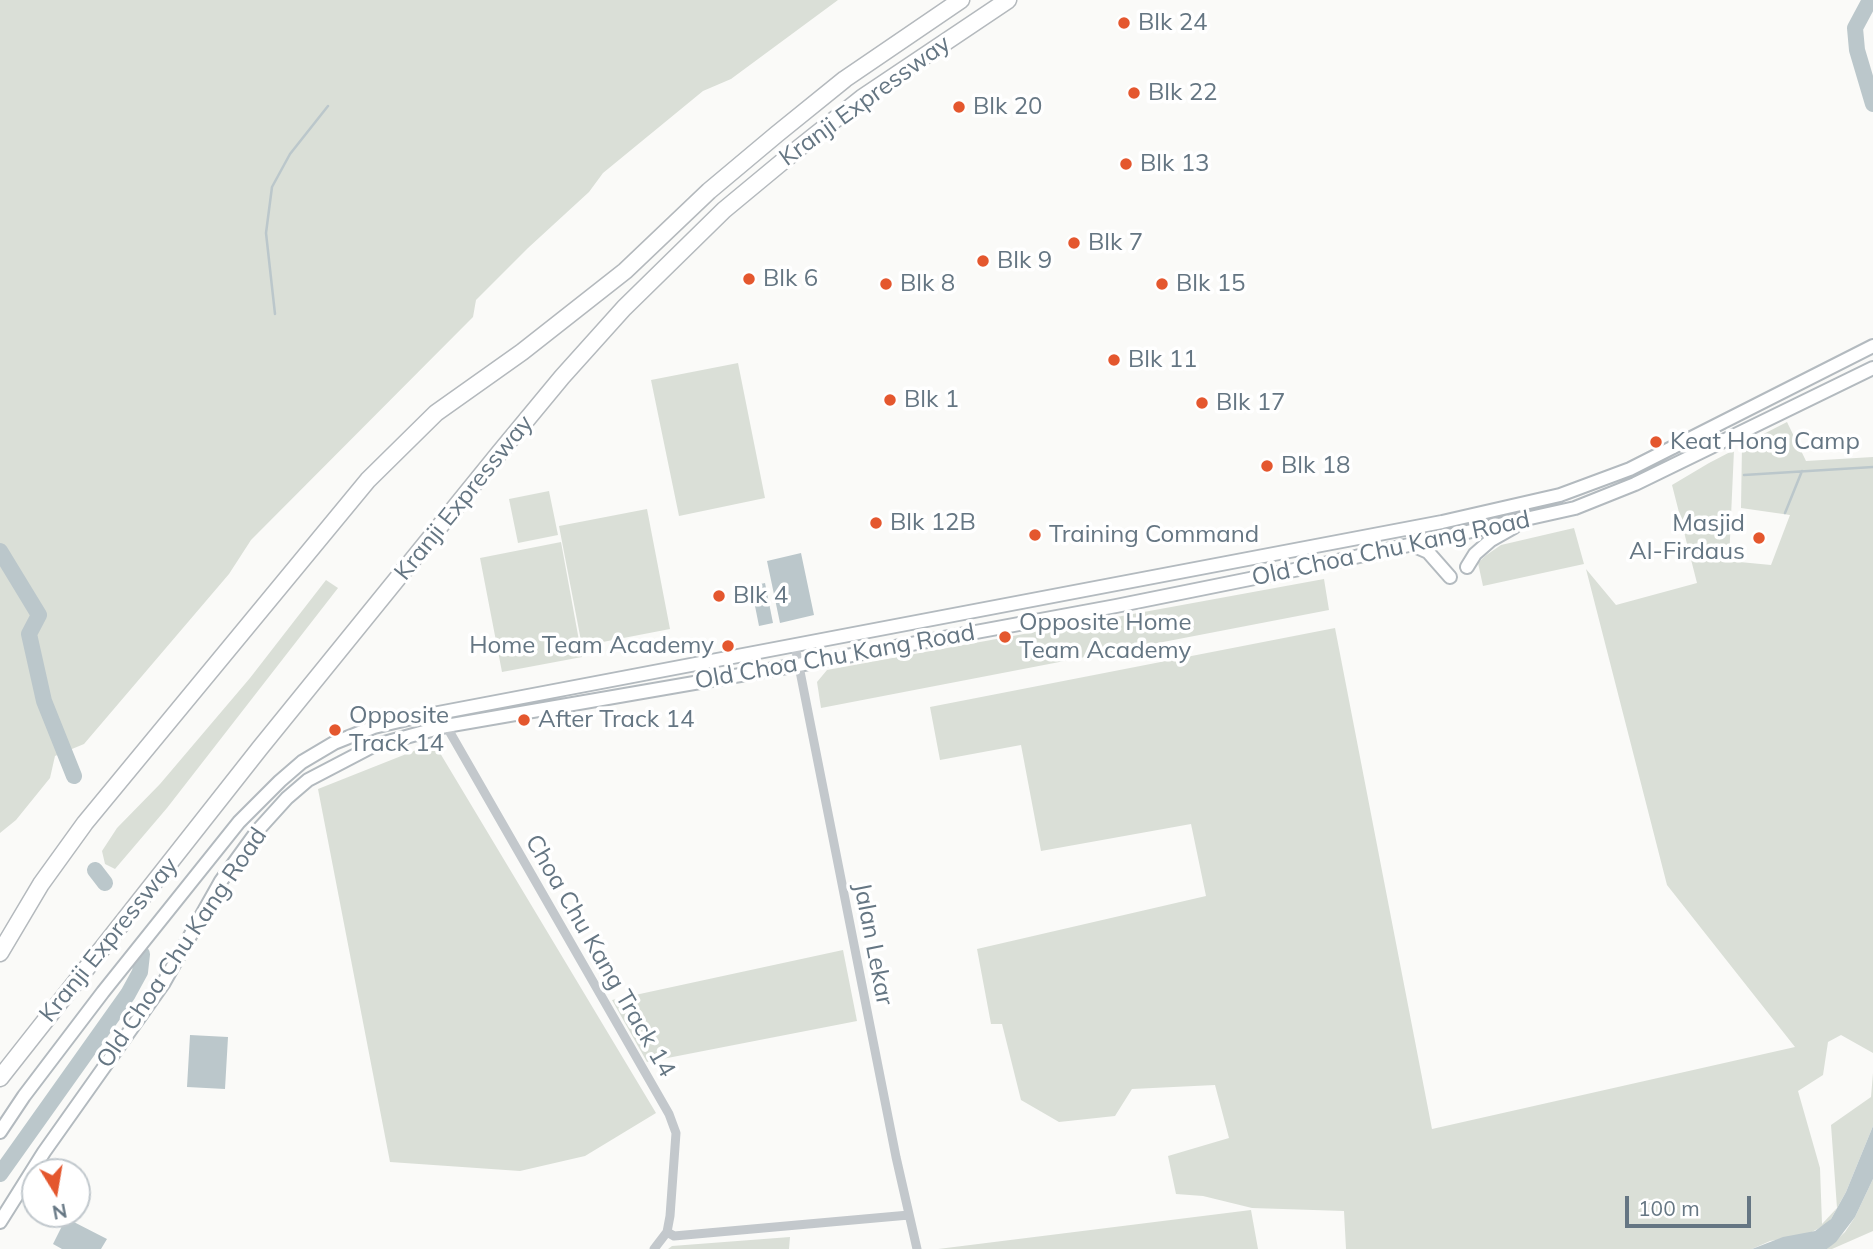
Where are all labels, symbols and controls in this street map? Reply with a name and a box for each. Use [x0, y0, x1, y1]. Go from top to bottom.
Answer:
place label: Blk 24 [1138, 9, 1207, 37]
marker: Blk 24 [1116, 15, 1132, 31]
street label: Kranji Expressway [774, 29, 956, 173]
place label: Blk 22 [1148, 79, 1217, 107]
marker: Blk 22 [1126, 85, 1142, 101]
place label: Blk 20 [973, 93, 1042, 121]
marker: Blk 20 [951, 99, 967, 115]
place label: Blk 13 [1140, 150, 1209, 178]
marker: Blk 13 [1118, 156, 1134, 172]
place label: Blk 7 [1088, 229, 1143, 257]
marker: Blk 7 [1066, 235, 1082, 251]
place label: Blk 9 [997, 247, 1052, 275]
marker: Blk 9 [975, 253, 991, 269]
place label: Blk 6 [763, 265, 818, 293]
place label: Blk 8 [900, 270, 955, 298]
place label: Blk 15 [1176, 270, 1245, 298]
marker: Blk 6 [741, 271, 757, 287]
marker: Blk 8 [878, 276, 894, 292]
marker: Blk 15 [1154, 276, 1170, 292]
place label: Blk 11 [1128, 346, 1197, 374]
marker: Blk 11 [1106, 352, 1122, 368]
place label: Blk 1 [904, 386, 959, 414]
place label: Blk 17 [1216, 389, 1285, 417]
marker: Blk 1 [882, 392, 898, 408]
marker: Blk 17 [1194, 395, 1210, 411]
street label: Kranji Expressway [389, 410, 539, 586]
place label: Keat Hong Camp [1670, 428, 1860, 456]
marker: Keat Hong Camp [1648, 434, 1664, 450]
place label: Blk 18 [1281, 452, 1350, 480]
marker: Blk 18 [1259, 458, 1275, 474]
street label: Old Choa Chu Kang Road [1249, 505, 1533, 593]
place label: Blk 12B [890, 509, 976, 537]
place label: Masjid Al-Firdaus [1629, 510, 1745, 566]
marker: Blk 12B [868, 515, 884, 531]
place label: Training Command [1049, 521, 1259, 549]
marker: Training Command [1027, 527, 1043, 543]
marker: Masjid Al-Firdaus [1751, 530, 1767, 546]
place label: Blk 4 [733, 582, 788, 610]
marker: Blk 4 [711, 588, 727, 604]
place label: Opposite Home Team Academy [1019, 609, 1191, 665]
street label: Old Choa Chu Kang Road [693, 618, 977, 696]
marker: Opposite Home Team Academy [997, 629, 1013, 645]
place label: Home Team Academy [469, 632, 714, 660]
marker: Home Team Academy [720, 638, 736, 654]
place label: Opposite Track 14 [349, 702, 449, 758]
place label: After Track 14 [538, 706, 694, 734]
marker: After Track 14 [516, 712, 532, 728]
marker: Opposite Track 14 [327, 722, 343, 738]
street label: Old Choa Chu Kang Road [91, 822, 273, 1074]
street label: Choa Chu Kang Track 14 [519, 830, 681, 1082]
street label: Kranji Expressway [34, 852, 184, 1028]
street label: Jalan Lekar [847, 880, 899, 1008]
north arrow [21, 1158, 91, 1228]
scale bar [1628, 1182, 1754, 1226]
text: 100 m [1638, 1195, 1700, 1221]
text: N [50, 1199, 69, 1225]

